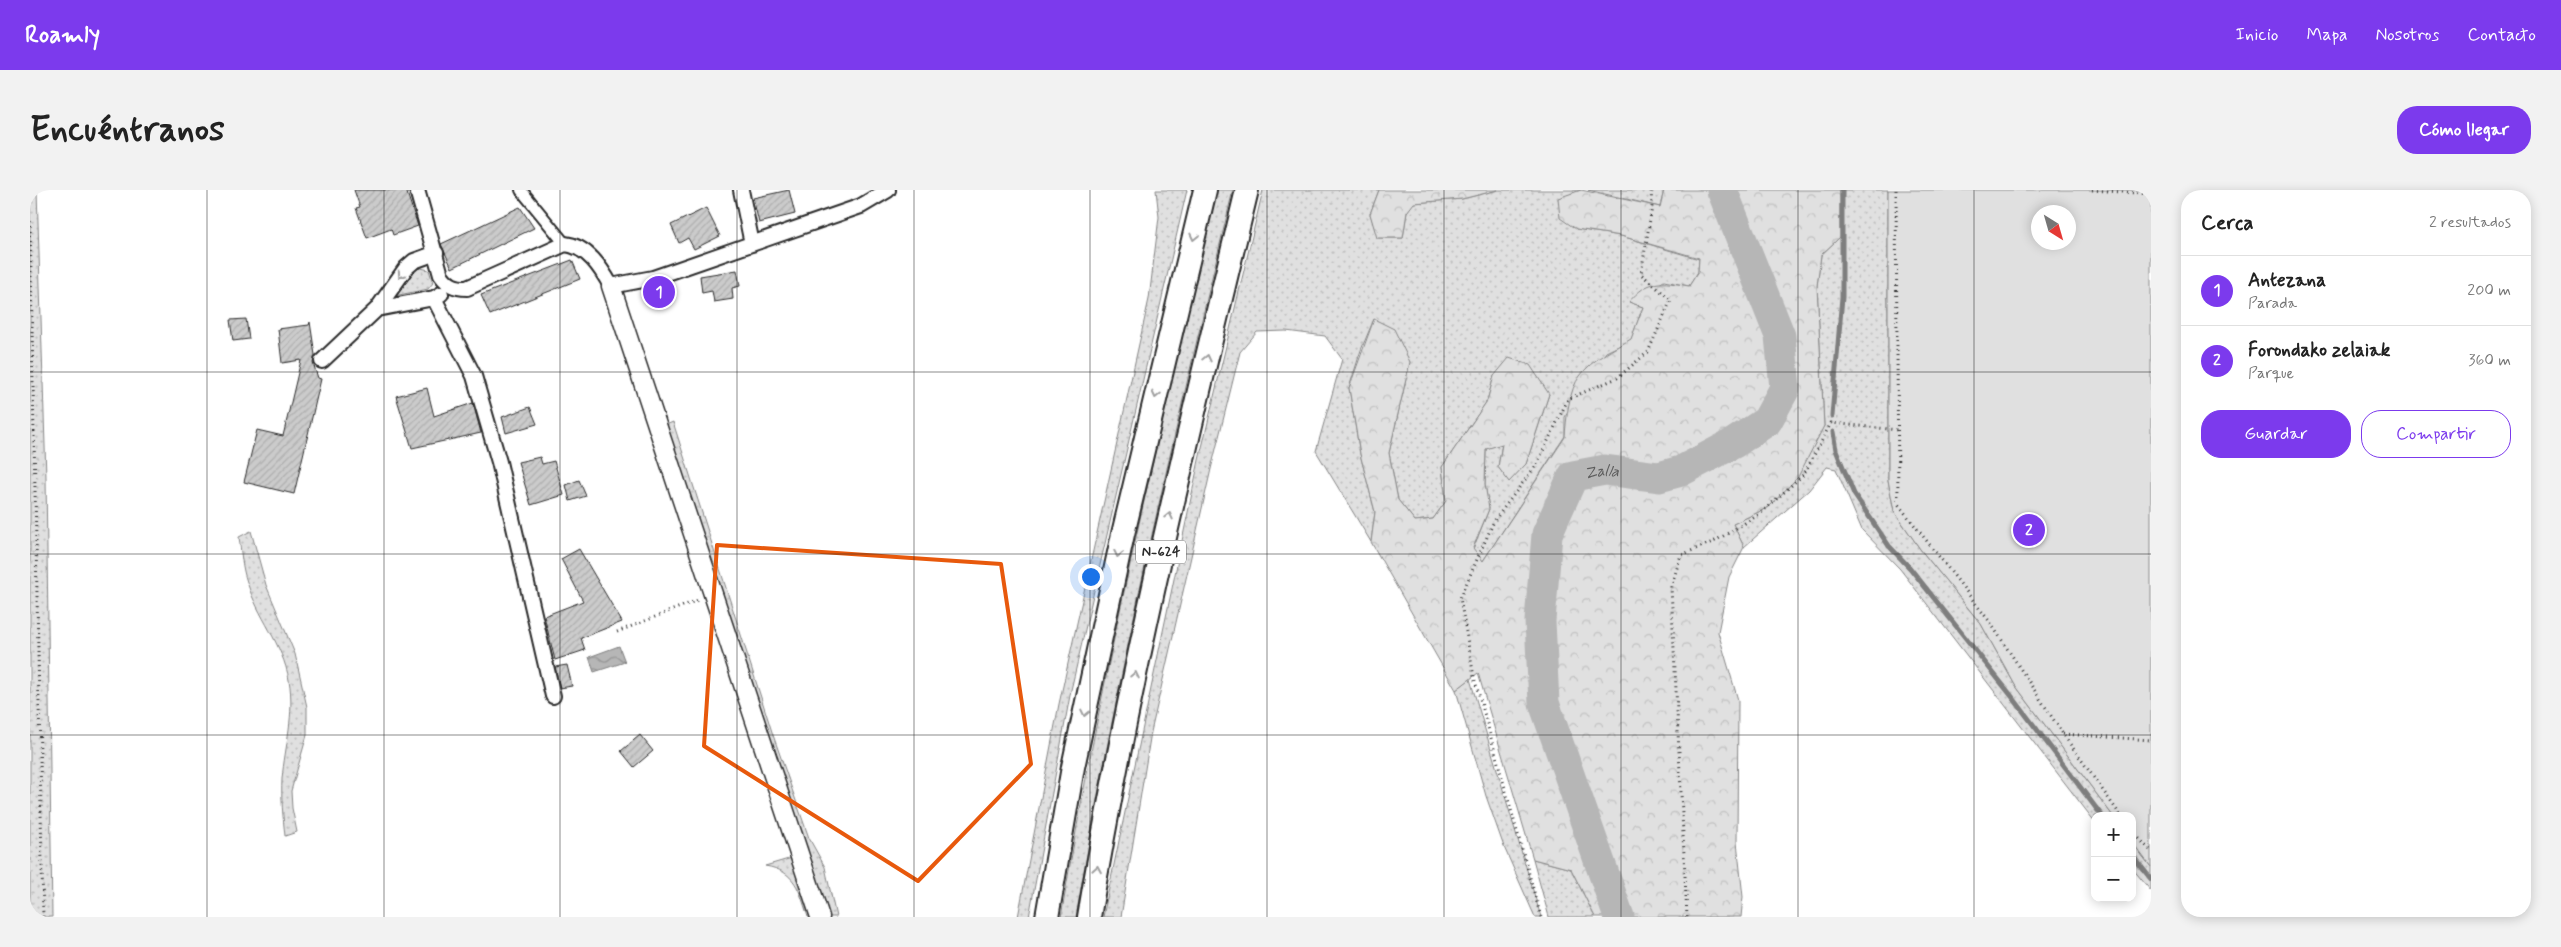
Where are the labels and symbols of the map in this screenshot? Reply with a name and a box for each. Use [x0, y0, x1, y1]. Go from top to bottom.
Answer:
north arrow [2031, 205, 2076, 250]
one-way arrow [1189, 233, 1200, 242]
one-way arrow [398, 269, 407, 279]
pin: 1 [643, 273, 675, 311]
one-way arrow [1201, 354, 1212, 363]
one-way arrow [1151, 391, 1162, 400]
water label: Zalla [1583, 460, 1621, 484]
pin: 2 [2013, 511, 2045, 549]
one-way arrow [1163, 512, 1174, 521]
road number: N-624 [1136, 541, 1186, 564]
one-way arrow [1114, 549, 1124, 558]
your location [1078, 564, 1104, 590]
one-way arrow [1129, 671, 1140, 680]
one-way arrow [1080, 708, 1090, 717]
one-way arrow [1092, 865, 1102, 873]

